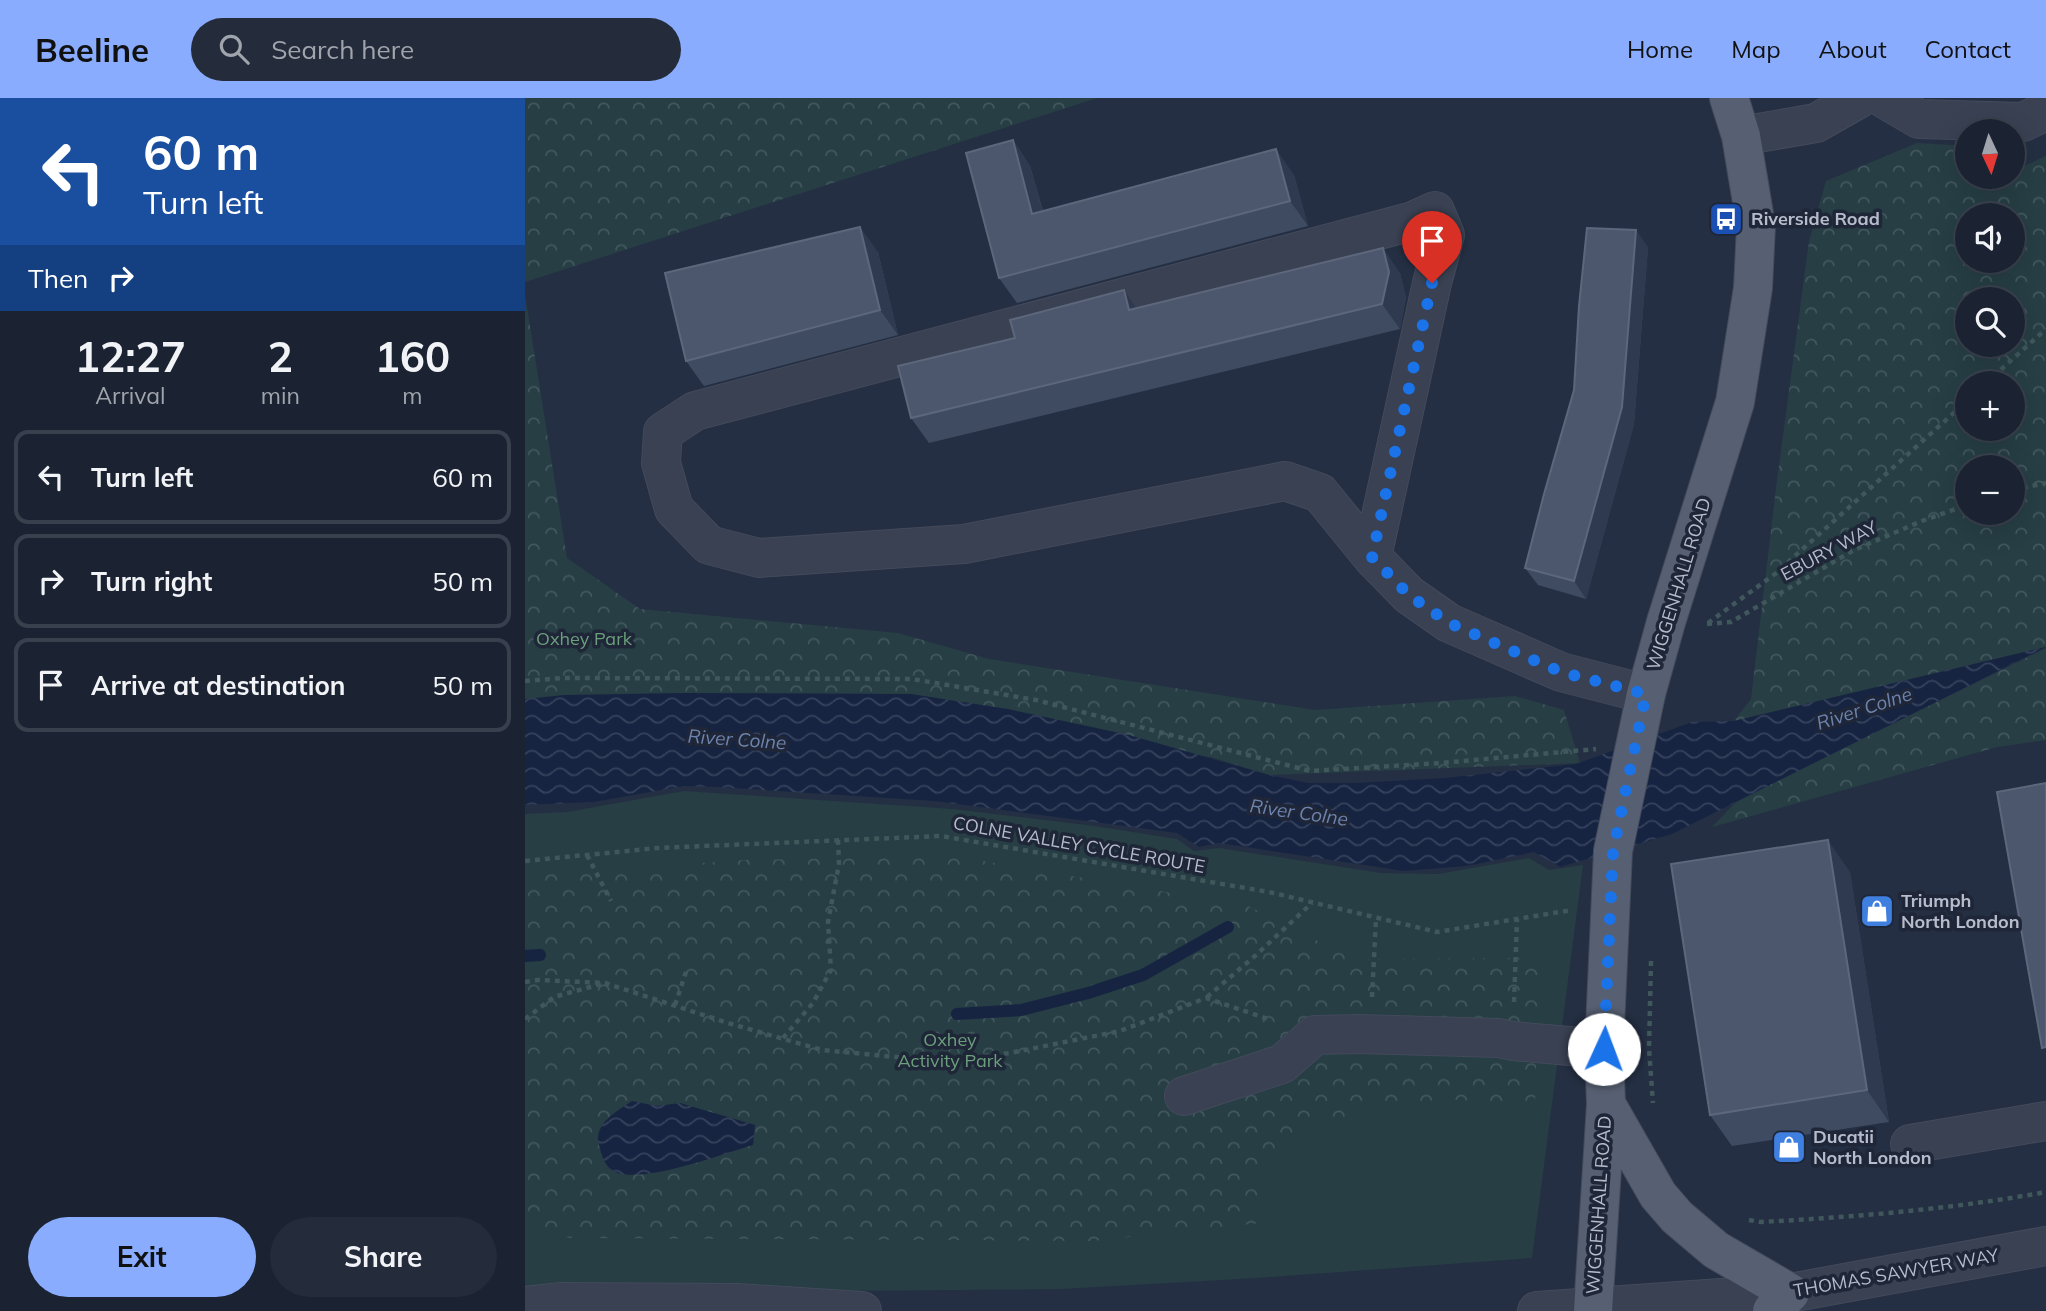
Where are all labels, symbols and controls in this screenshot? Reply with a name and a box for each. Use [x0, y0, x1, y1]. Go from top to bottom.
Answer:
search box [191, 18, 681, 81]
text: Beeline [35, 29, 149, 70]
icon: search [215, 30, 253, 68]
text: Search here [271, 33, 414, 66]
text: Home [1627, 34, 1693, 64]
text: Map [1731, 34, 1781, 64]
text: About [1819, 34, 1887, 64]
text: Contact [1925, 34, 2011, 64]
north arrow [1955, 119, 2025, 189]
map controls [1955, 119, 2025, 525]
text: 60 m [143, 121, 259, 182]
icon: left [28, 126, 119, 217]
text: Turn left [143, 182, 263, 222]
bus stop icon: Riverside Road [1707, 200, 1745, 238]
button: sound [1955, 203, 2025, 273]
place label: Riverside Road [1751, 207, 1880, 230]
pin [1402, 211, 1462, 283]
icon: arrive [1413, 222, 1451, 260]
icon: right [102, 259, 140, 297]
text: Then [28, 262, 88, 295]
button: search [1955, 287, 2025, 357]
text: 12:27 [75, 330, 186, 383]
text: 2 [268, 330, 293, 383]
text: 160 [375, 330, 450, 383]
button: + [1955, 371, 2025, 441]
text: Arrival [95, 381, 166, 410]
text: min [261, 381, 300, 410]
text: m [402, 381, 423, 410]
button: − [1955, 455, 2025, 525]
icon: left [32, 458, 70, 496]
text: Turn left [91, 461, 193, 494]
text: 60 m [432, 461, 493, 494]
street label: WIGGENHALL ROAD [1641, 495, 1716, 673]
street label: EBURY WAY [1777, 515, 1882, 586]
icon: right [32, 562, 70, 600]
text: Turn right [91, 565, 212, 598]
text: 50 m [432, 565, 493, 598]
park label: Oxhey Park [536, 627, 633, 650]
icon: arrive [32, 666, 70, 704]
text: Arrive at destination [91, 669, 346, 702]
text: 50 m [432, 669, 493, 702]
water label: River Colne [1813, 681, 1915, 735]
water label: River Colne [687, 724, 787, 754]
water label: River Colne [1248, 793, 1350, 831]
street label: COLNE VALLEY CYCLE ROUTE [951, 811, 1207, 878]
place label: Triumph North London [1901, 889, 2020, 933]
shop icon: Triumph North London [1858, 892, 1896, 930]
position arrow [1567, 1012, 1641, 1086]
park label: Oxhey Activity Park [897, 1028, 1003, 1072]
street label: WIGGENHALL ROAD [1581, 1115, 1616, 1295]
place label: Ducatii North London [1813, 1125, 1932, 1169]
shop icon: Ducatii North London [1770, 1128, 1808, 1166]
button: Exit [28, 1217, 256, 1297]
button: Share [270, 1217, 497, 1297]
street label: THOMAS SAWYER WAY [1792, 1243, 2001, 1302]

